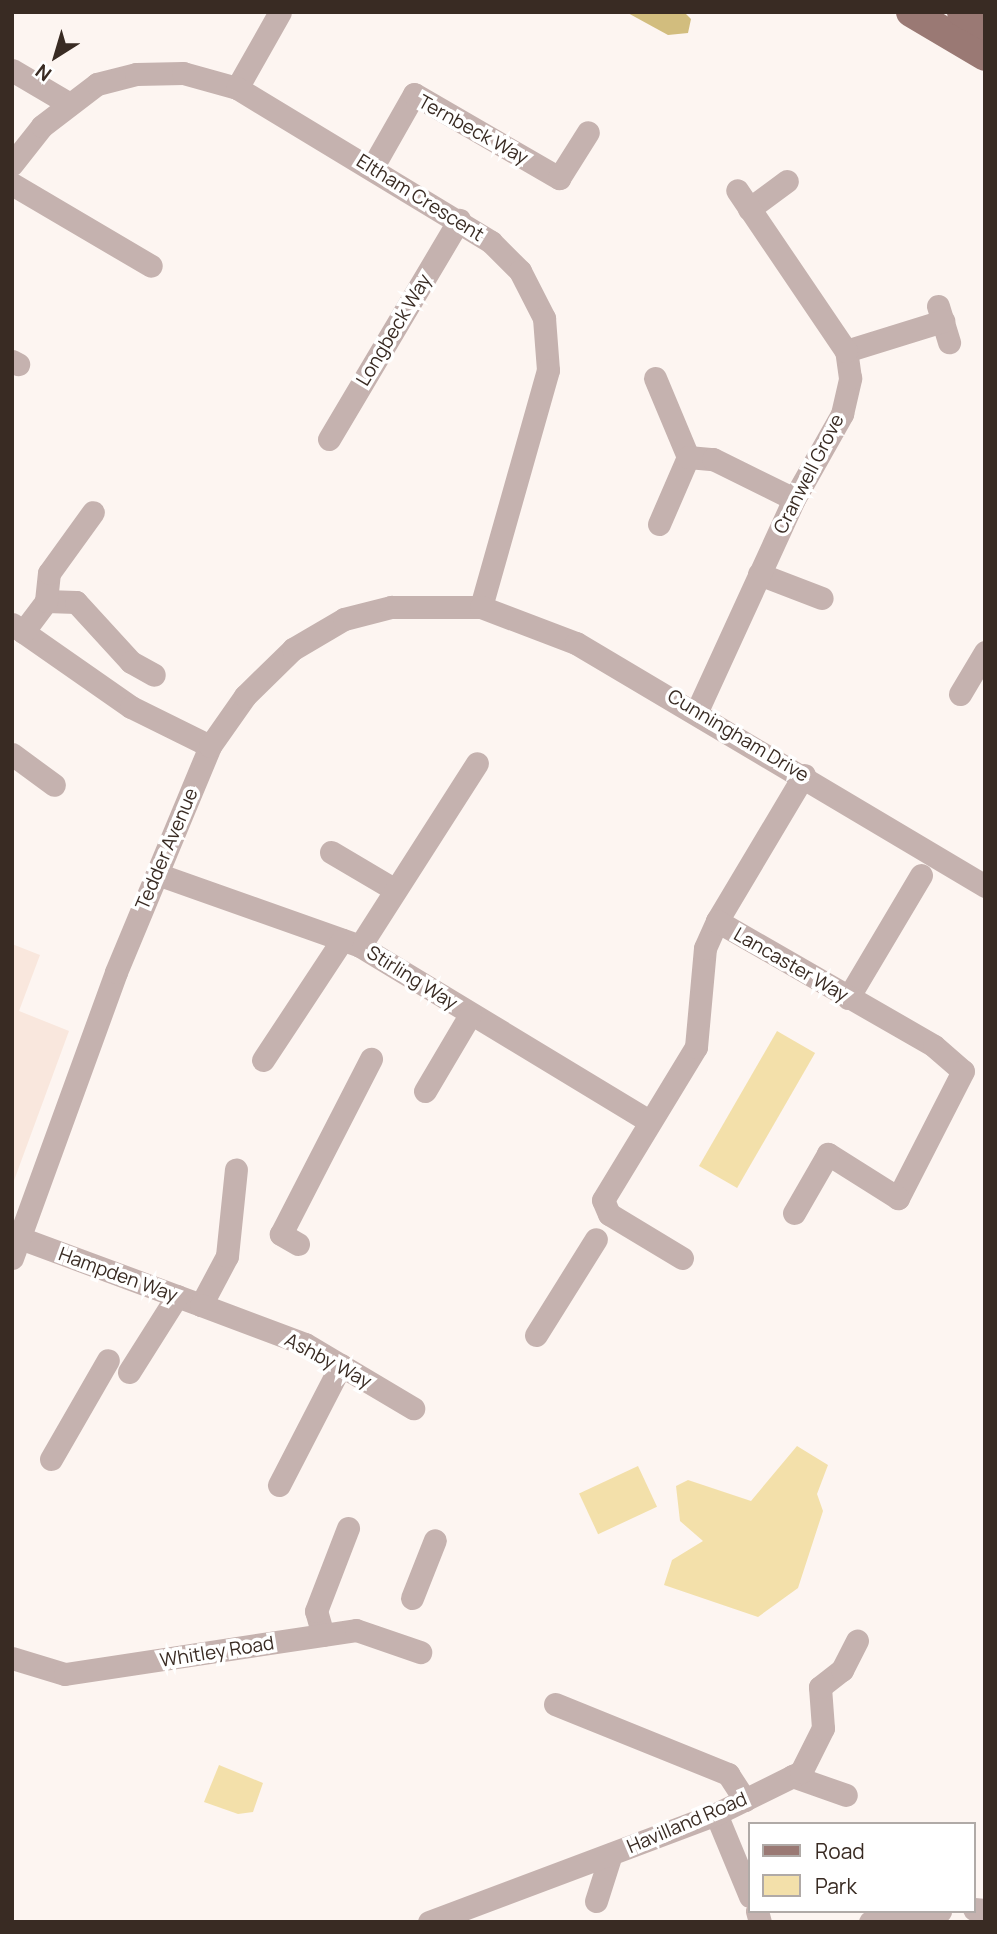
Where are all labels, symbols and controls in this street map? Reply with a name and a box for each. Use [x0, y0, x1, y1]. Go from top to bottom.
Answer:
north arrow [21, 21, 91, 91]
text: N [30, 58, 57, 87]
street label: Ternbeck Way [414, 90, 532, 170]
street label: Eltham Crescent [352, 150, 488, 246]
street label: Longbeck Way [352, 270, 436, 390]
street label: Cranwell Grove [769, 410, 849, 538]
street label: Cunningham Drive [663, 685, 813, 787]
street label: Tedder Avenue [131, 785, 203, 913]
street label: Lancaster Way [730, 923, 852, 1007]
street label: Stirling Way [362, 941, 462, 1015]
street label: Hampden Way [55, 1243, 181, 1307]
street label: Ashby Way [281, 1329, 375, 1393]
street label: Whitley Road [158, 1632, 276, 1672]
street label: Havilland Road [624, 1787, 750, 1859]
legend [748, 1822, 976, 1913]
text: Road [815, 1837, 865, 1865]
text: Park [815, 1872, 857, 1900]

